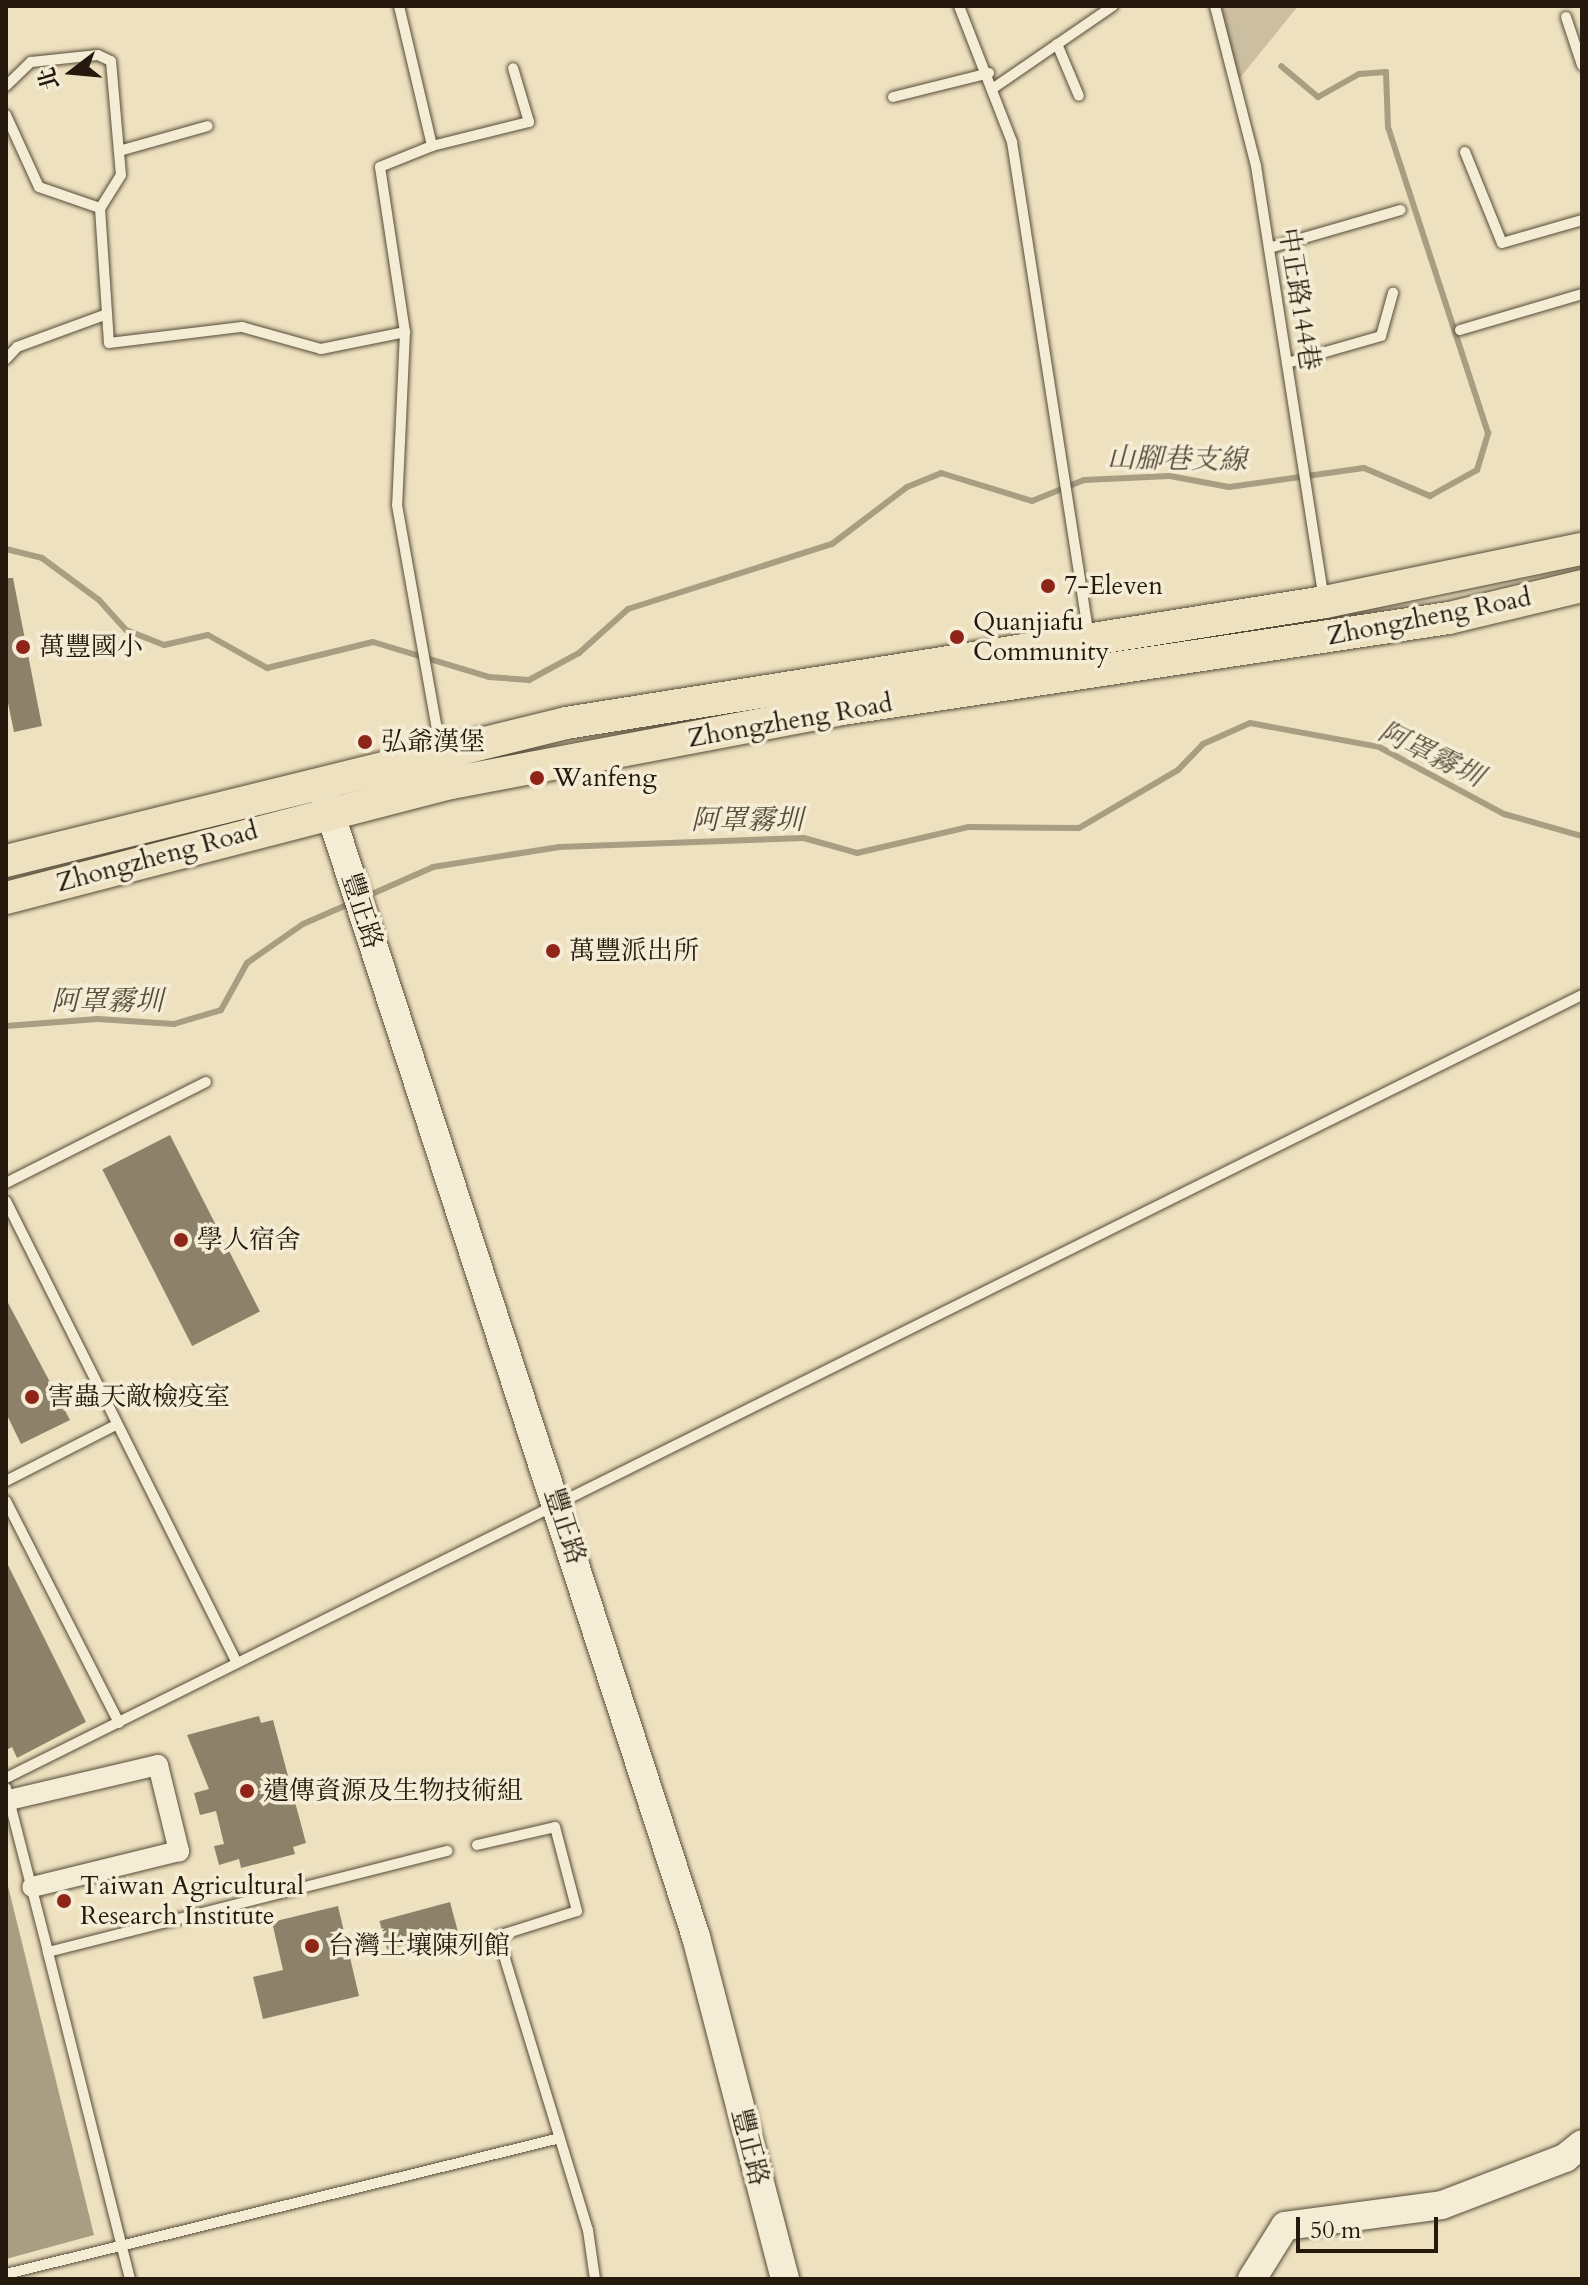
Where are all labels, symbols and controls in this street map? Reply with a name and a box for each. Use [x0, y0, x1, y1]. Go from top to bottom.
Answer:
north arrow [32, 32, 112, 112]
text: 北 [31, 64, 66, 93]
street label: 中正路144巷 [1272, 225, 1326, 373]
water label: 山腳巷支線 [1107, 441, 1247, 477]
place label: 7-Eleven [1064, 570, 1163, 602]
marker: 7-Eleven [1039, 577, 1057, 595]
street label: Zhongzheng Road [1324, 582, 1534, 652]
place label: Quanjiafu Community [973, 606, 1109, 668]
marker: Quanjiafu Community [948, 628, 966, 646]
place label: 萬豐國小 [39, 631, 143, 663]
marker: 萬豐國小 [14, 638, 32, 656]
street label: Zhongzheng Road [685, 688, 895, 754]
water label: 阿罩霧圳 [1373, 714, 1489, 794]
place label: 弘爺漢堡 [381, 726, 485, 758]
marker: 弘爺漢堡 [356, 733, 374, 751]
place label: Wanfeng [553, 762, 657, 794]
marker: Wanfeng [528, 769, 546, 787]
water label: 阿罩霧圳 [691, 803, 803, 837]
street label: Zhongzheng Road [53, 815, 261, 899]
street label: 豐正路 [335, 869, 389, 953]
place label: 萬豐派出所 [569, 935, 699, 967]
marker: 萬豐派出所 [544, 942, 562, 960]
water label: 阿罩霧圳 [51, 984, 163, 1018]
place label: 學人宿舍 [197, 1224, 301, 1256]
marker: 學人宿舍 [172, 1231, 190, 1249]
place label: 害蟲天敵檢疫室 [48, 1381, 230, 1413]
marker: 害蟲天敵檢疫室 [23, 1388, 41, 1406]
street label: 豐正路 [538, 1484, 592, 1568]
place label: 遺傳資源及生物技術組 [263, 1775, 523, 1807]
marker: 遺傳資源及生物技術組 [238, 1782, 256, 1800]
place label: Taiwan Agricultural Research Institute [80, 1870, 304, 1932]
marker: Taiwan Agricultural Research Institute [55, 1892, 73, 1910]
place label: 台灣土壤陳列館 [328, 1930, 510, 1962]
marker: 台灣土壤陳列館 [303, 1937, 321, 1955]
street label: 豐正路 [725, 2105, 775, 2189]
scale bar [1300, 2201, 1442, 2251]
text: 50 m [1310, 2214, 1361, 2247]

